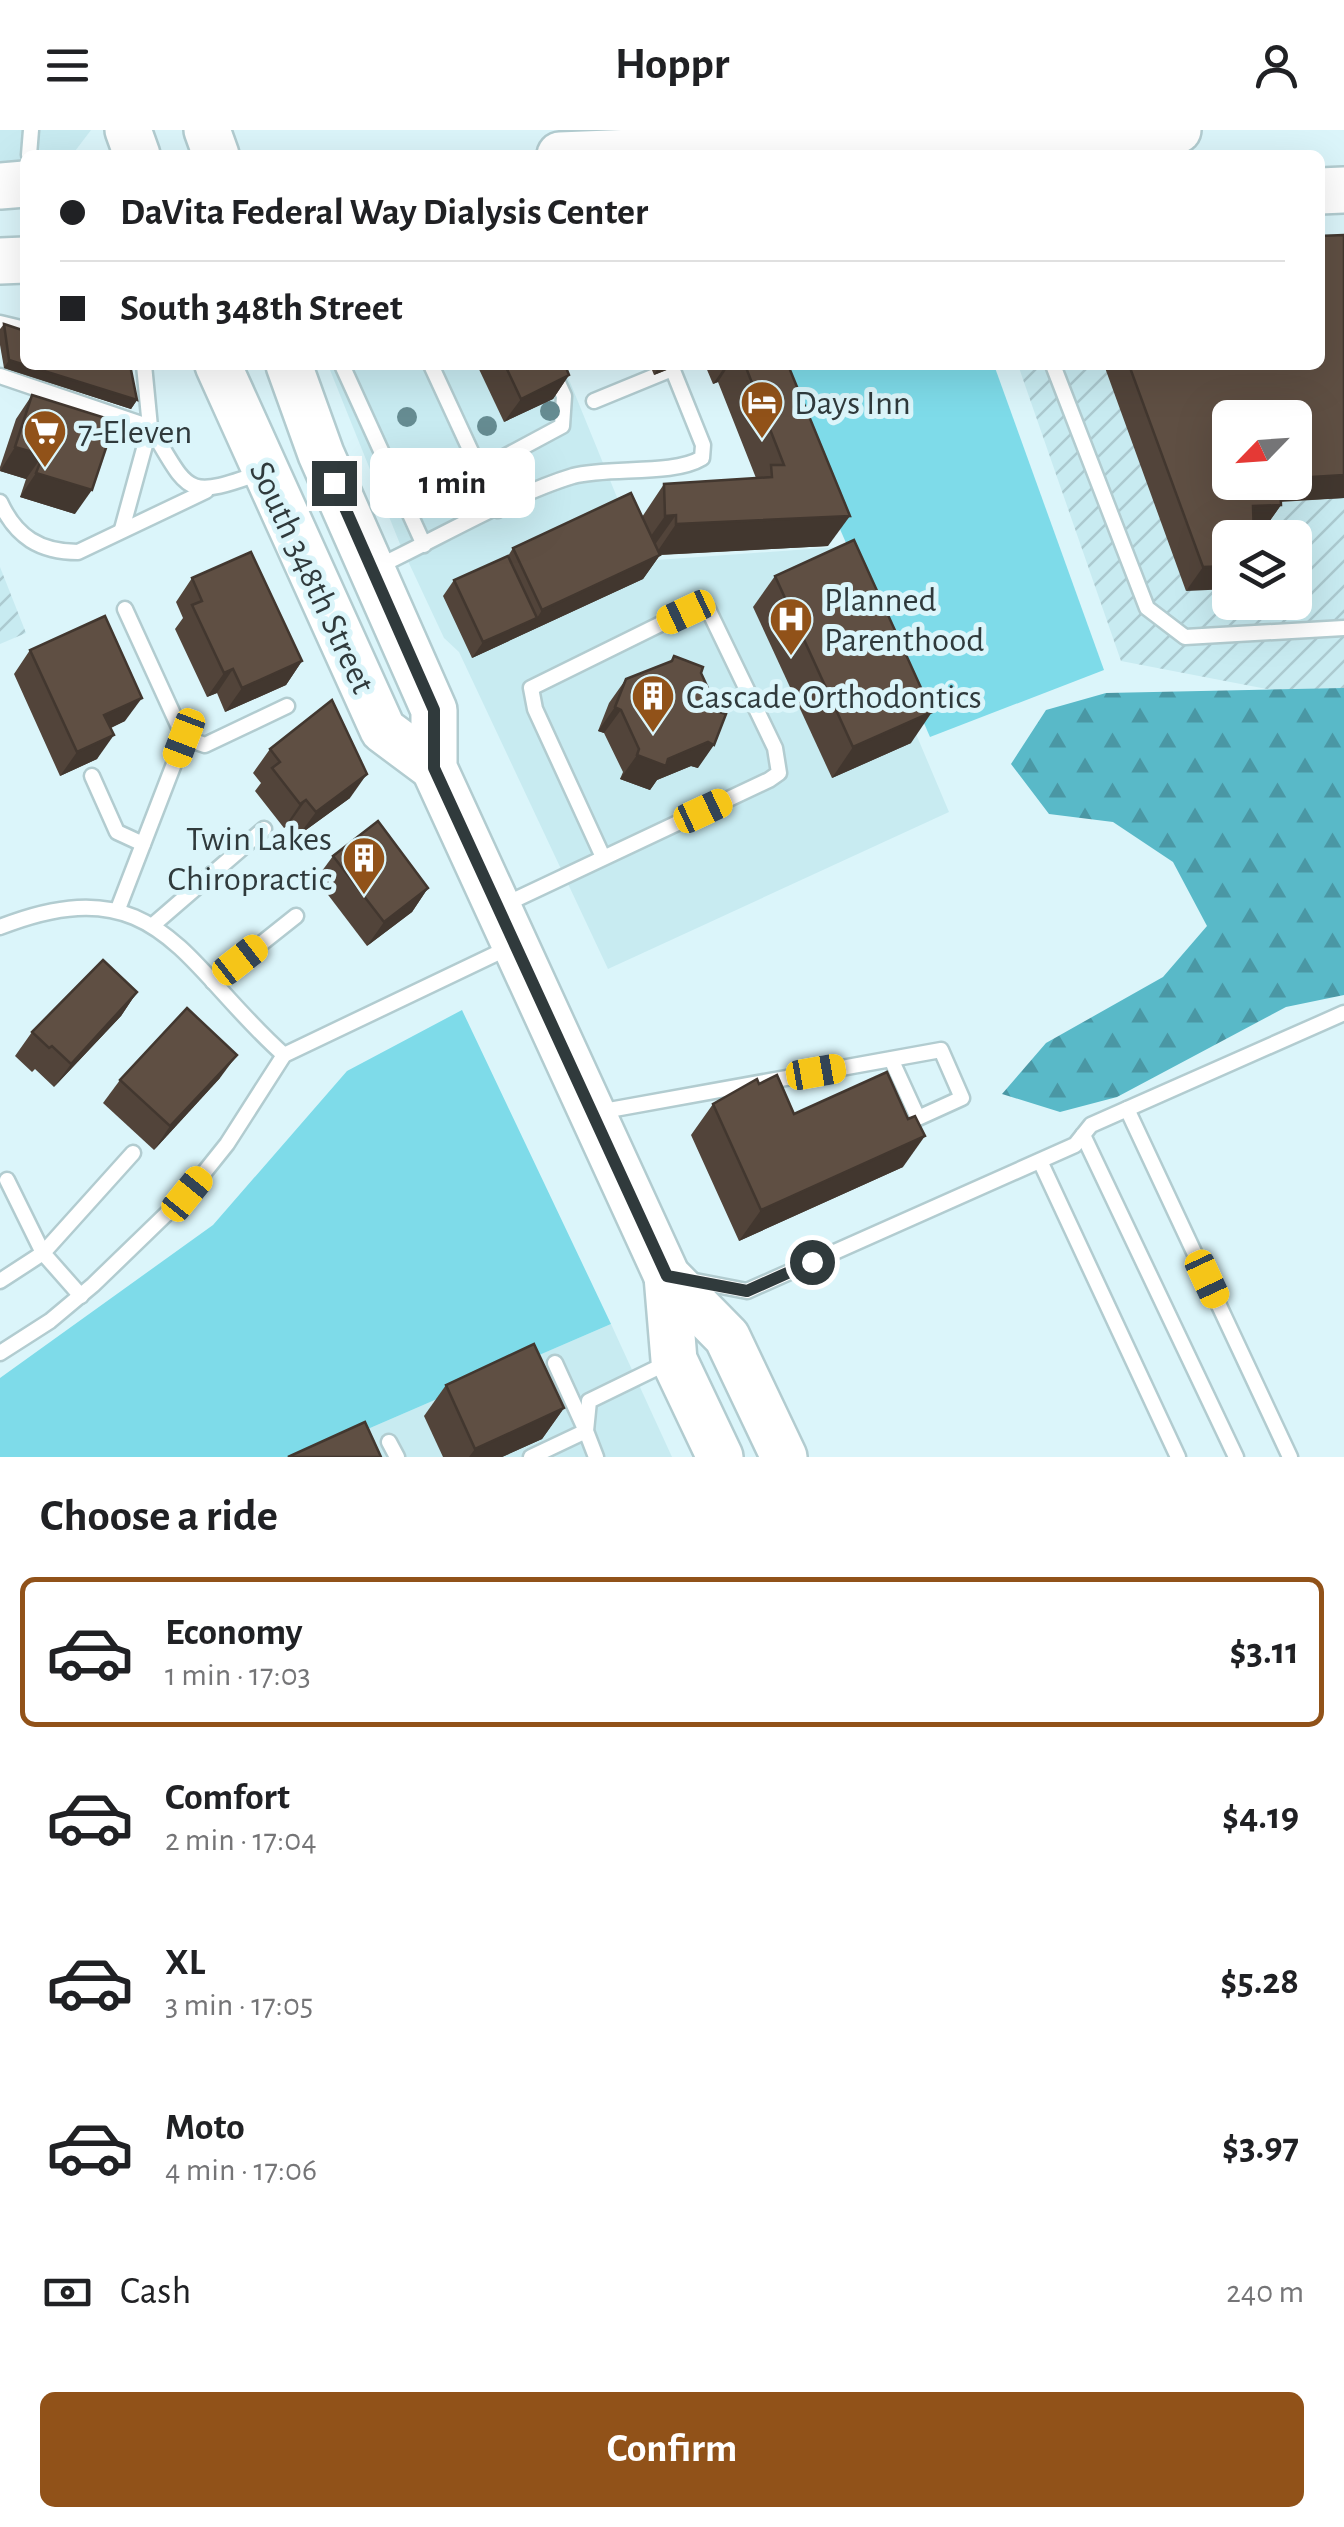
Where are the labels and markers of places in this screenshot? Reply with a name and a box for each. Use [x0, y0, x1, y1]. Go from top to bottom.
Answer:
hotel icon: Days Inn [739, 379, 785, 440]
place label: Days Inn [794, 386, 911, 421]
supermarket icon: 7-Eleven [22, 408, 68, 469]
place label: 7-Eleven [78, 415, 192, 450]
place label: Planned Parenthood [824, 583, 984, 658]
hospital icon: Planned Parenthood [768, 596, 814, 657]
building icon: Cascade Orthodontics [630, 673, 676, 734]
place label: Cascade Orthodontics [686, 680, 982, 715]
place label: Twin Lakes Chiropractic [168, 822, 332, 897]
building icon: Twin Lakes Chiropractic [341, 835, 387, 896]

